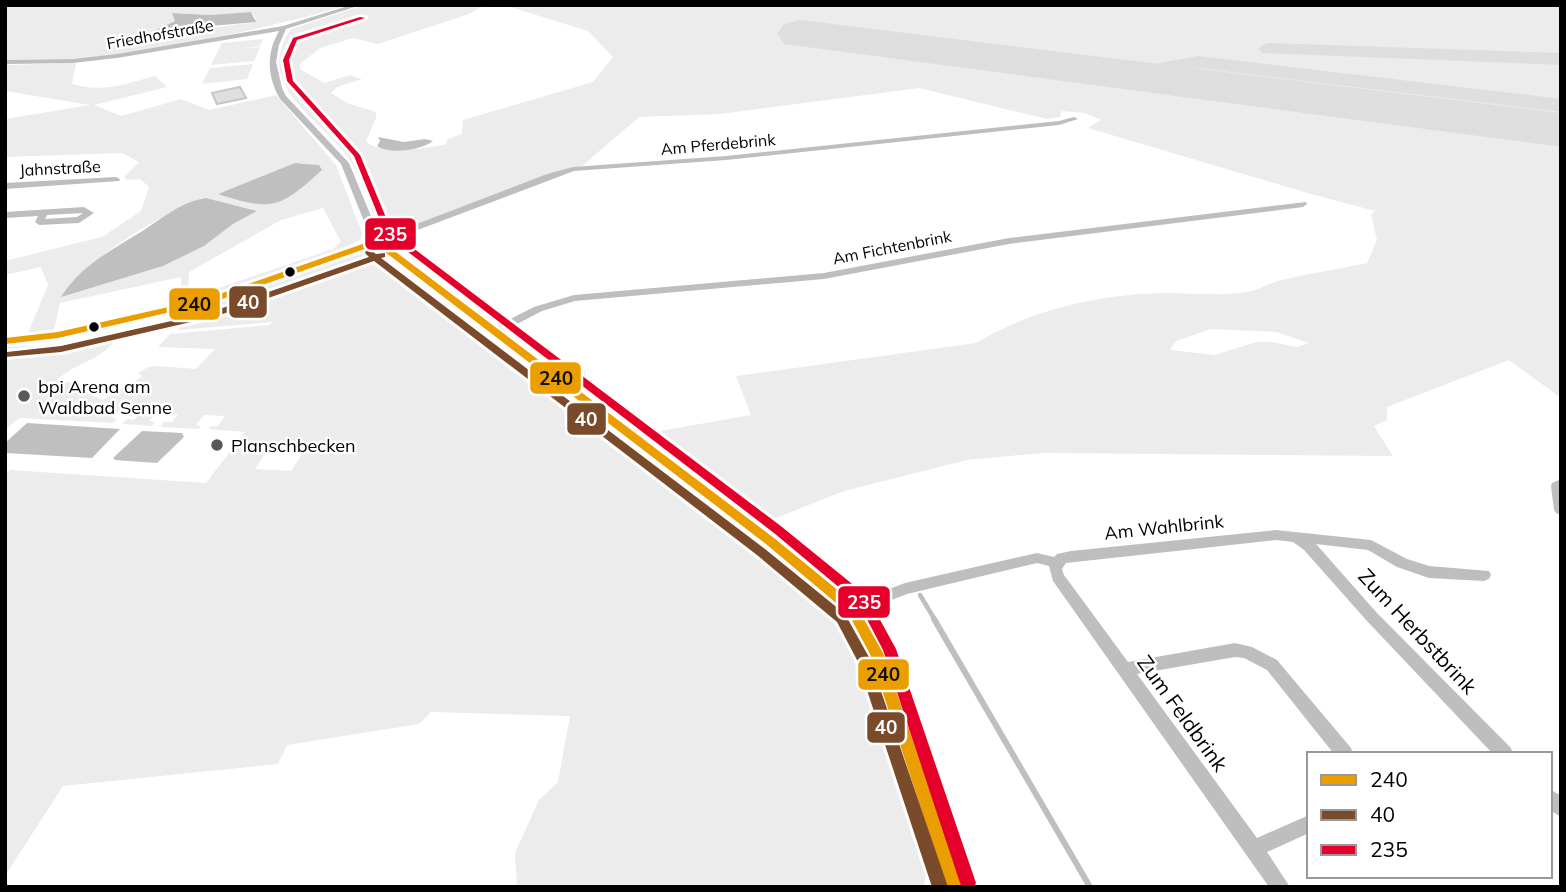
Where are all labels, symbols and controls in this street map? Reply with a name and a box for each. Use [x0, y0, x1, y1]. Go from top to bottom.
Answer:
street label: Friedhofstraße [105, 15, 215, 53]
street label: Am Pferdebrink [660, 129, 777, 159]
street label: Jahnstraße [19, 156, 101, 180]
line badge: 235 [364, 217, 417, 251]
text: 235 [373, 222, 407, 246]
street label: Am Fichtenbrink [831, 226, 954, 268]
unlabelled marker [283, 265, 297, 279]
line badge: 40 [228, 285, 268, 319]
line badge: 240 [168, 287, 221, 321]
text: 40 [237, 290, 259, 314]
text: 240 [177, 292, 211, 316]
unlabelled marker [87, 320, 101, 334]
line badge: 240 [529, 361, 582, 395]
text: 240 [539, 366, 573, 390]
place label: bpi Arena am Waldbad Senne [38, 375, 172, 419]
marker: bpi Arena am Waldbad Senne [16, 388, 32, 404]
line badge: 40 [566, 402, 607, 436]
text: 40 [575, 407, 597, 431]
place label: Planschbecken [231, 434, 356, 457]
marker: Planschbecken [209, 437, 225, 453]
street label: Am Wahlbrink [1103, 509, 1225, 545]
street label: Zum Herbstbrink [1353, 563, 1483, 699]
line badge: 235 [837, 585, 891, 619]
text: 235 [847, 590, 881, 614]
street label: Zum Feldbrink [1132, 650, 1234, 776]
line badge: 240 [857, 658, 910, 691]
text: 240 [866, 662, 900, 686]
line badge: 40 [866, 711, 906, 744]
text: 40 [875, 715, 897, 739]
legend [1307, 752, 1552, 878]
text: 240 [1370, 766, 1408, 792]
text: 40 [1370, 801, 1395, 827]
text: 235 [1370, 836, 1408, 862]

